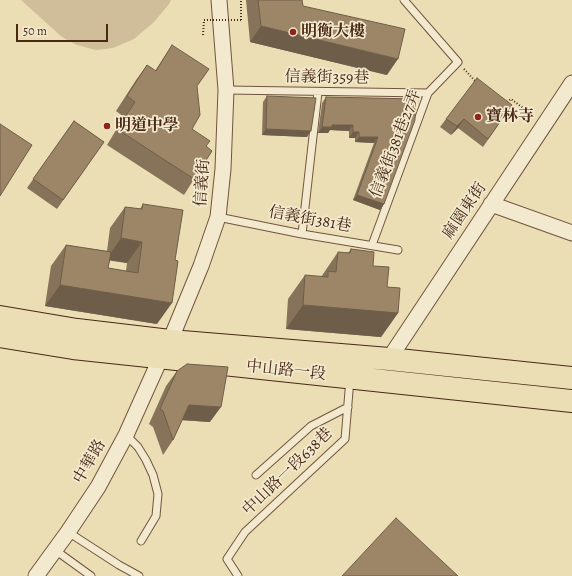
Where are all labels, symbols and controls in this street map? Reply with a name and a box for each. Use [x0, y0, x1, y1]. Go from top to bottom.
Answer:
scale bar [18, 16, 110, 42]
place label: 明衡大樓 [301, 22, 365, 42]
text: 50 m [23, 23, 47, 39]
marker: 明衡大樓 [288, 27, 298, 37]
street label: 信義街359巷 [284, 68, 370, 88]
street label: 信義街381巷27弄 [367, 87, 425, 201]
place label: 寶林寺 [486, 107, 534, 127]
marker: 寶林寺 [473, 112, 483, 122]
place label: 明道中學 [115, 116, 179, 136]
marker: 明道中學 [102, 121, 112, 131]
street label: 信義街 [192, 158, 214, 208]
street label: 麻園東街 [439, 179, 491, 243]
street label: 信義街381巷 [267, 203, 353, 237]
street label: 中山路一段 [245, 357, 327, 385]
street label: 中山路一段638巷 [239, 424, 337, 520]
street label: 中華路 [70, 436, 110, 488]

